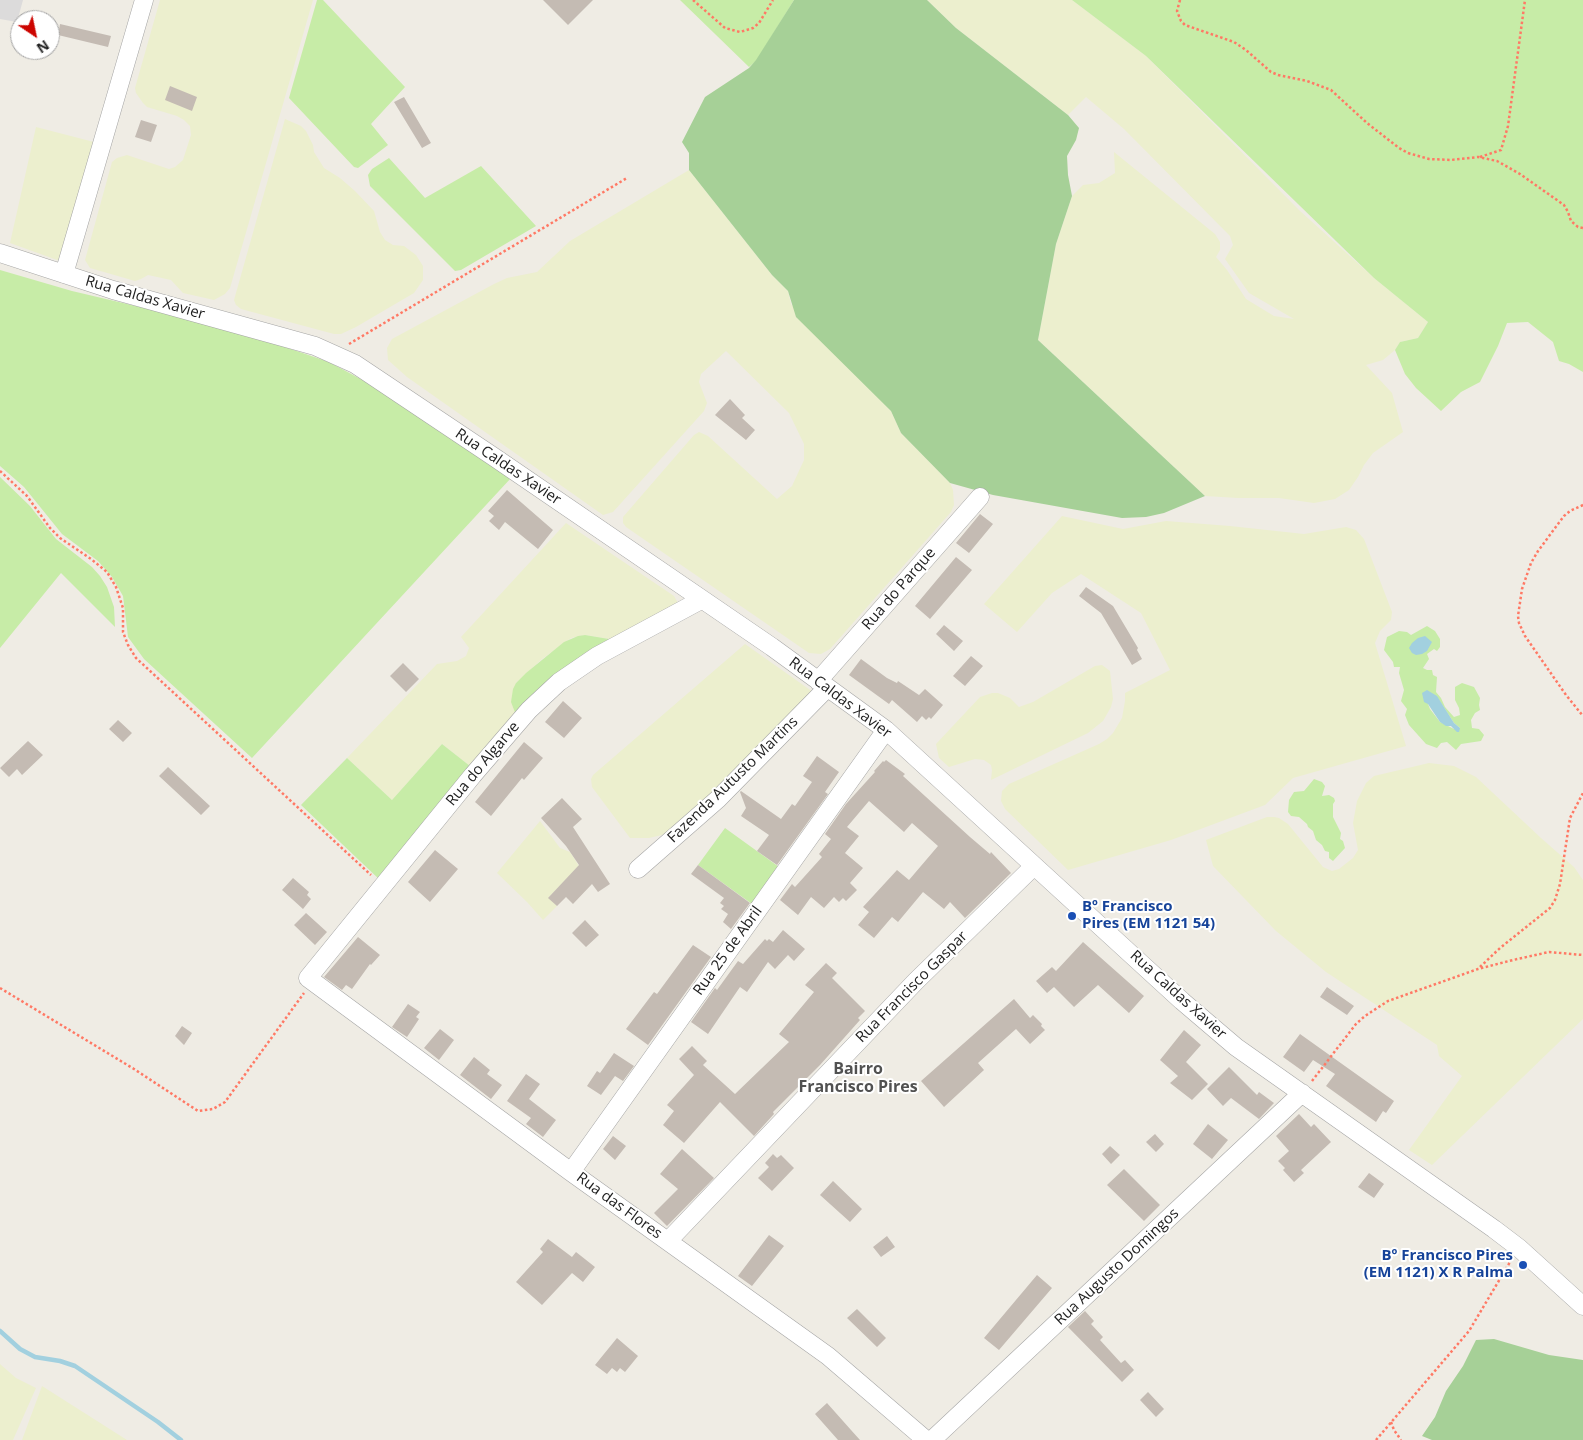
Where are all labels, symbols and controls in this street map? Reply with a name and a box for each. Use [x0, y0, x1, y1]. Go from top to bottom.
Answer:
north arrow [10, 10, 60, 60]
text: N [33, 36, 53, 58]
street label: Rua Caldas Xavier [83, 272, 207, 324]
street label: Rua Caldas Xavier [452, 425, 564, 509]
street label: Rua do Parque [858, 544, 940, 634]
street label: Rua Caldas Xavier [785, 654, 895, 742]
street label: Fazenda Autusto Martins [664, 713, 802, 847]
street label: Rua do Algarve [442, 718, 524, 810]
place label: Bº Francisco Pires (EM 1121 54) [1082, 898, 1215, 933]
street label: Rua 25 de Abril [690, 903, 766, 999]
marker: Bº Francisco Pires (EM 1121 54) [1066, 910, 1078, 922]
street label: Rua Francisco Gaspar [852, 927, 972, 1047]
street label: Rua Caldas Xavier [1126, 947, 1230, 1043]
district label: Bairro Francisco Pires [798, 1059, 918, 1097]
street label: Rua das Flores [573, 1169, 665, 1243]
street label: Rua Augusto Domingos [1051, 1205, 1183, 1329]
place label: Bº Francisco Pires (EM 1121) X R Palma [1364, 1247, 1513, 1282]
marker: Bº Francisco Pires (EM 1121) X R Palma [1517, 1259, 1529, 1271]

